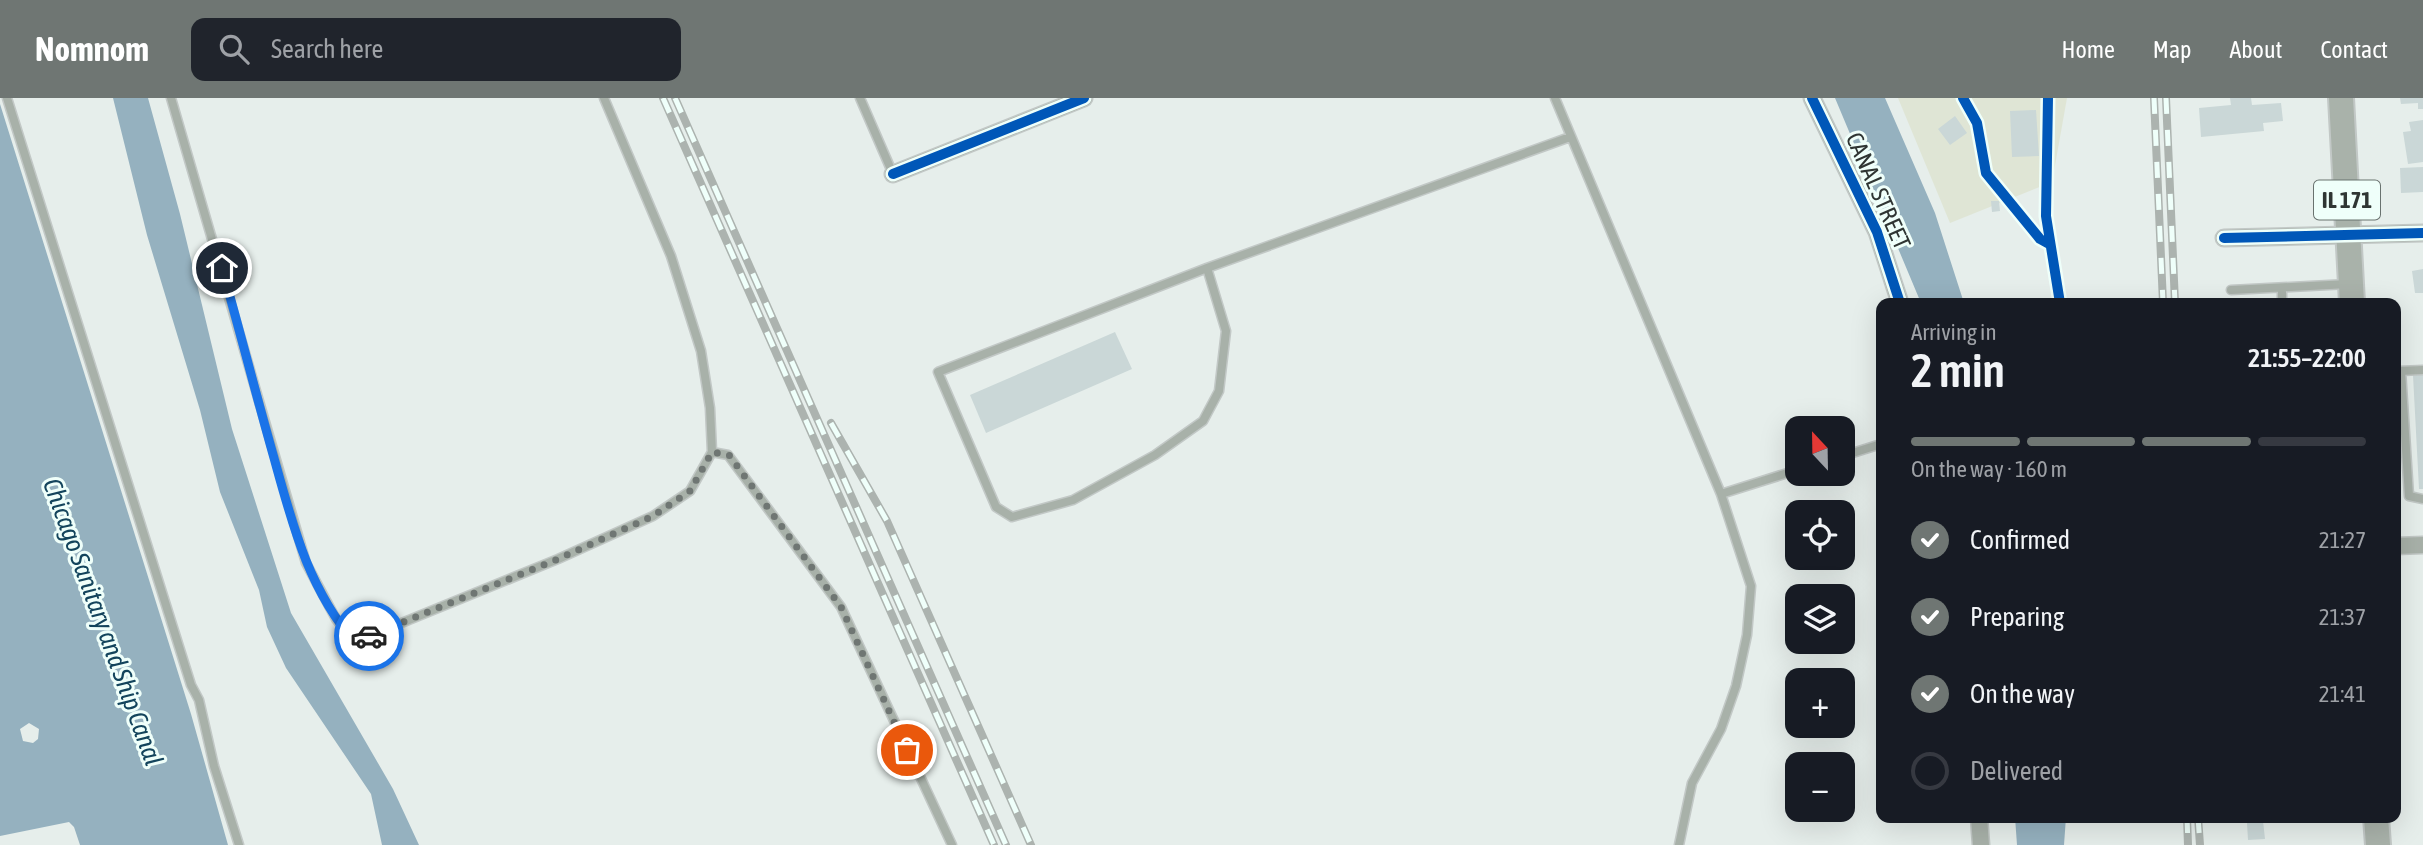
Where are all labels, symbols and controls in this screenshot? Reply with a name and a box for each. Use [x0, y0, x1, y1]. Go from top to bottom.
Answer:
search box [191, 18, 681, 81]
text: Nomnom [35, 30, 149, 68]
icon: search [215, 30, 253, 68]
text: Search here [271, 34, 383, 64]
text: Home [2061, 36, 2115, 63]
text: Map [2153, 36, 2191, 63]
text: About [2229, 36, 2282, 63]
text: Contact [2320, 36, 2388, 63]
street label: CANAL STREET [1841, 128, 1916, 254]
road number: IL 171 [2314, 180, 2380, 220]
pin [192, 238, 252, 298]
icon: home [203, 249, 241, 287]
text: Arriving in [1911, 319, 1997, 345]
text: 21:55–22:00 [2248, 343, 2366, 373]
text: 2 min [1911, 344, 2005, 397]
north arrow [1785, 416, 1855, 486]
map controls [1785, 416, 1855, 822]
text: On the way · 160 m [1911, 456, 2067, 482]
water label: Chicago Sanitary and Ship Canal [37, 474, 169, 770]
button: locate [1785, 500, 1855, 570]
icon: check [1911, 521, 1949, 559]
text: Confirmed [1970, 525, 2070, 555]
text: 21:27 [2319, 527, 2366, 553]
button: layers [1785, 584, 1855, 654]
icon: check [1911, 598, 1949, 636]
courier [334, 601, 404, 671]
text: Preparing [1970, 602, 2064, 632]
text: 21:37 [2319, 604, 2366, 630]
icon: car [350, 617, 388, 655]
button: + [1785, 668, 1855, 738]
icon: check [1911, 675, 1949, 713]
text: On the way [1970, 679, 2075, 709]
text: 21:41 [2319, 681, 2366, 707]
pin [877, 720, 937, 780]
icon: bag [888, 731, 926, 769]
button: − [1785, 752, 1855, 822]
text: Delivered [1970, 756, 2063, 786]

